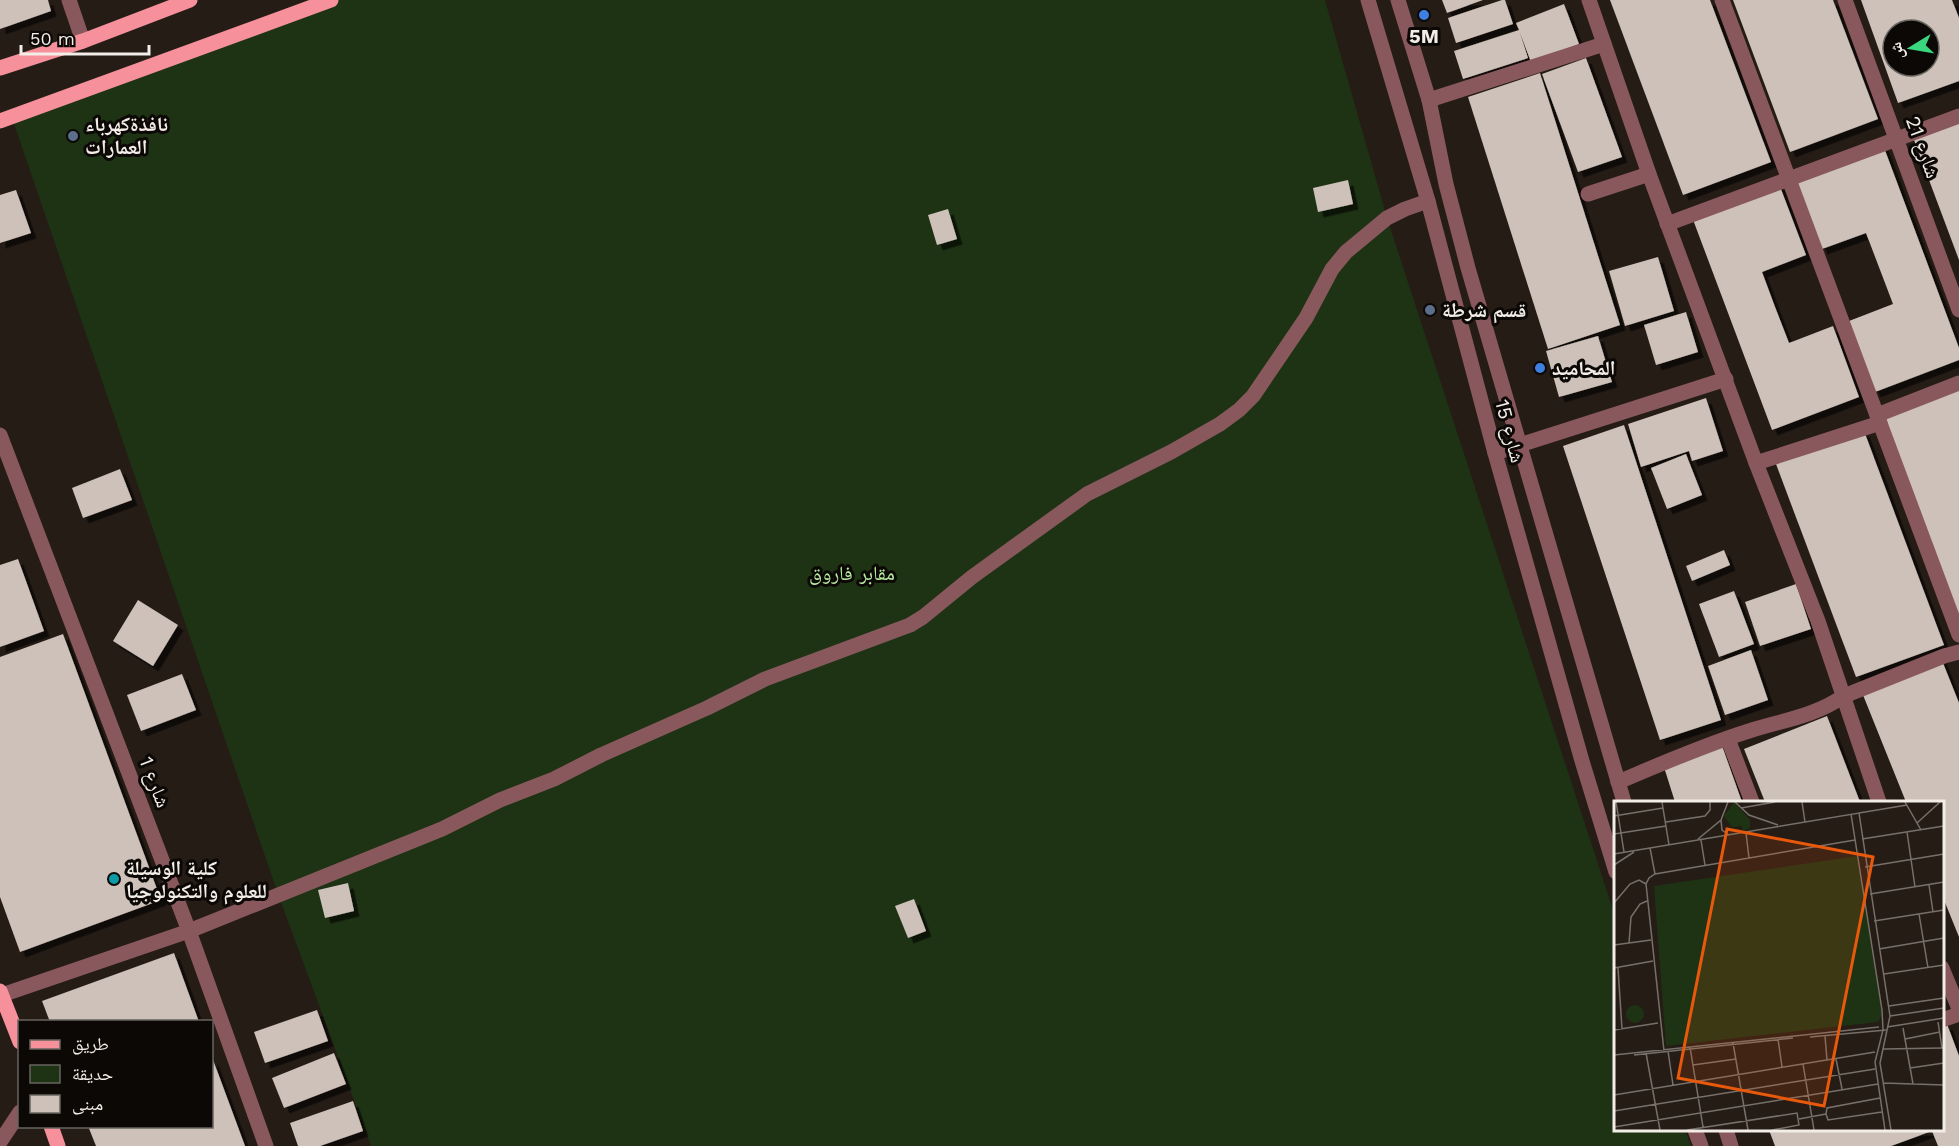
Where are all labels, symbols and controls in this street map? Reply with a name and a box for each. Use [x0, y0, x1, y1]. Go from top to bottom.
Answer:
marker: 5M [1417, 8, 1431, 22]
scale bar [21, 18, 148, 56]
north arrow [1881, 18, 1941, 78]
place label: 5M [1409, 24, 1439, 48]
text: 50 m [30, 28, 75, 49]
text: ش [1886, 41, 1908, 61]
place label: نافذةكهرباء العمارات [85, 112, 168, 159]
street label: شارع 21 [1900, 113, 1945, 182]
marker: نافذةكهرباء العمارات [66, 129, 80, 143]
place label: قسم شرطة [1442, 298, 1526, 324]
marker: قسم شرطة [1423, 303, 1437, 317]
place label: المحاميد [1552, 356, 1616, 380]
marker: المحاميد [1533, 361, 1547, 375]
street label: شارع 15 [1489, 397, 1530, 465]
park label: مقابر فاروق [809, 561, 895, 585]
street label: شارع 1 [133, 753, 176, 811]
inset map [1614, 801, 1944, 1131]
place label: كلية الوسيلة للعلوم والتكنولوجيا [126, 856, 267, 905]
marker: كلية الوسيلة للعلوم والتكنولوجيا [107, 872, 121, 886]
legend [18, 1020, 213, 1128]
text: طريق [72, 1033, 109, 1055]
text: حديقة [72, 1063, 113, 1084]
text: مبنى [72, 1093, 103, 1115]

